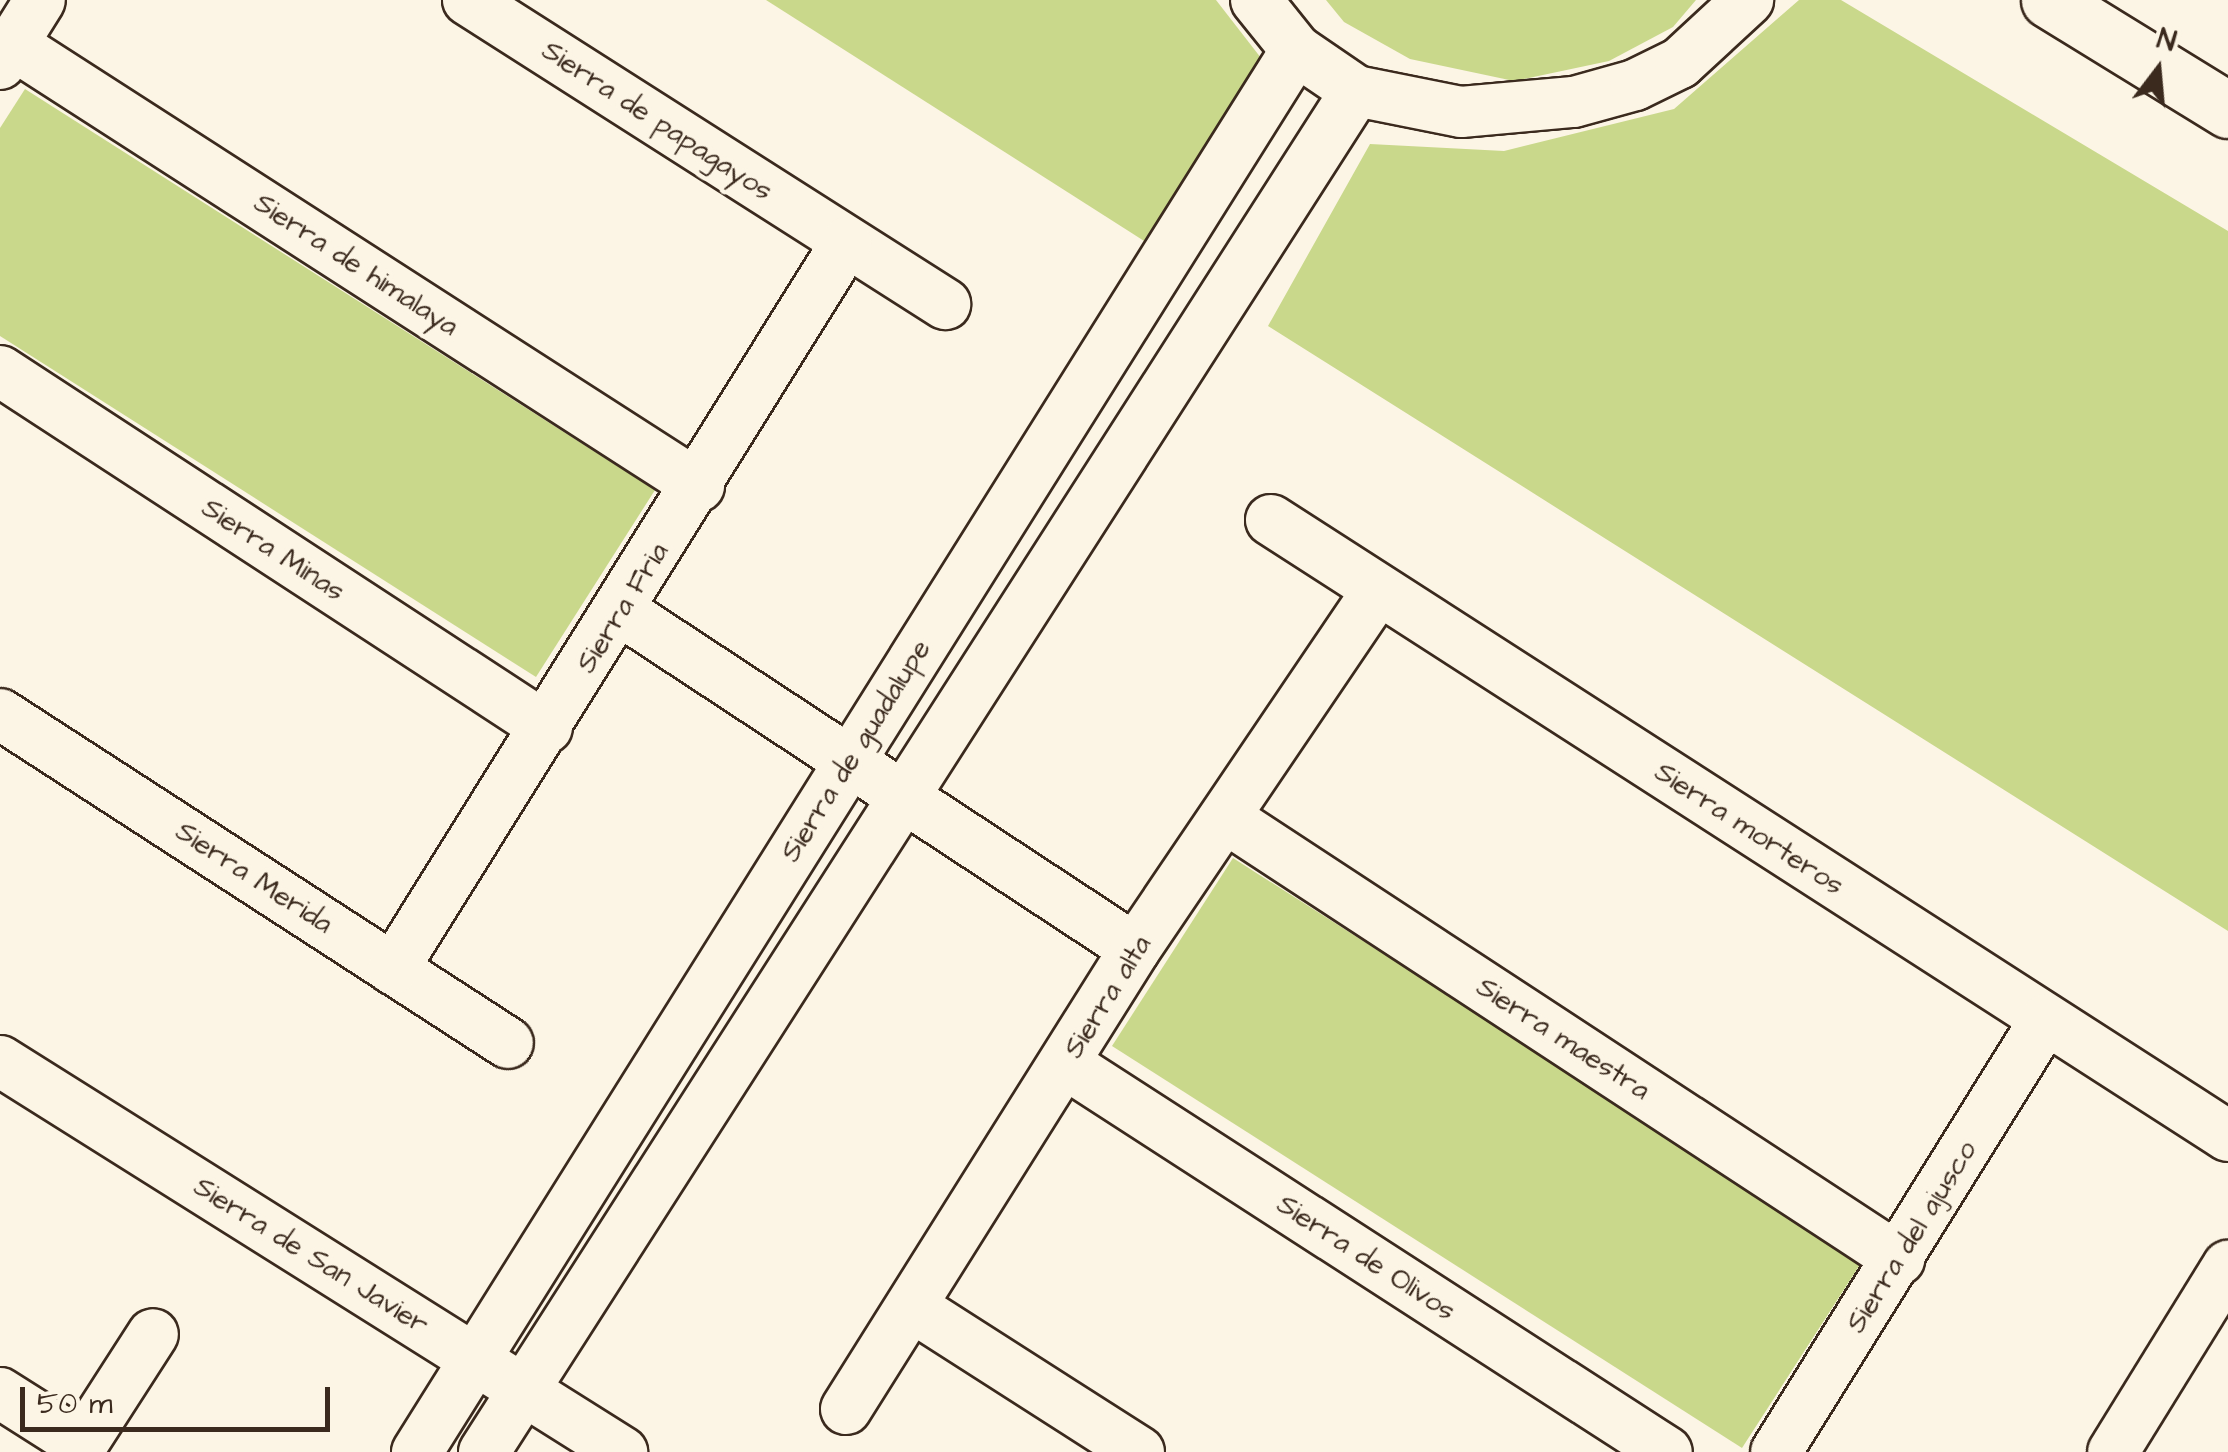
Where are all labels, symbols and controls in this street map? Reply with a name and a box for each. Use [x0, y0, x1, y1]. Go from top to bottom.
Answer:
north arrow [2108, 20, 2208, 120]
text: N [2153, 20, 2180, 62]
street label: Sierra de papagayos [535, 34, 779, 208]
street label: Sierra de himalaya [248, 186, 464, 344]
street label: Sierra Minas [195, 491, 351, 609]
street label: Sierra Fria [570, 537, 676, 679]
street label: Sierra de guadalupe [774, 634, 938, 868]
street label: Sierra morteros [1648, 755, 1850, 903]
street label: Sierra Merida [169, 815, 339, 941]
street label: Sierra alta [1057, 930, 1159, 1064]
street label: Sierra maestra [1470, 970, 1656, 1108]
street label: Sierra del ajusco [1840, 1135, 1984, 1339]
street label: Sierra de San Javier [187, 1170, 435, 1342]
street label: Sierra de Olivos [1270, 1188, 1462, 1328]
scale bar [25, 1367, 335, 1429]
text: 50 m [37, 1383, 113, 1425]

